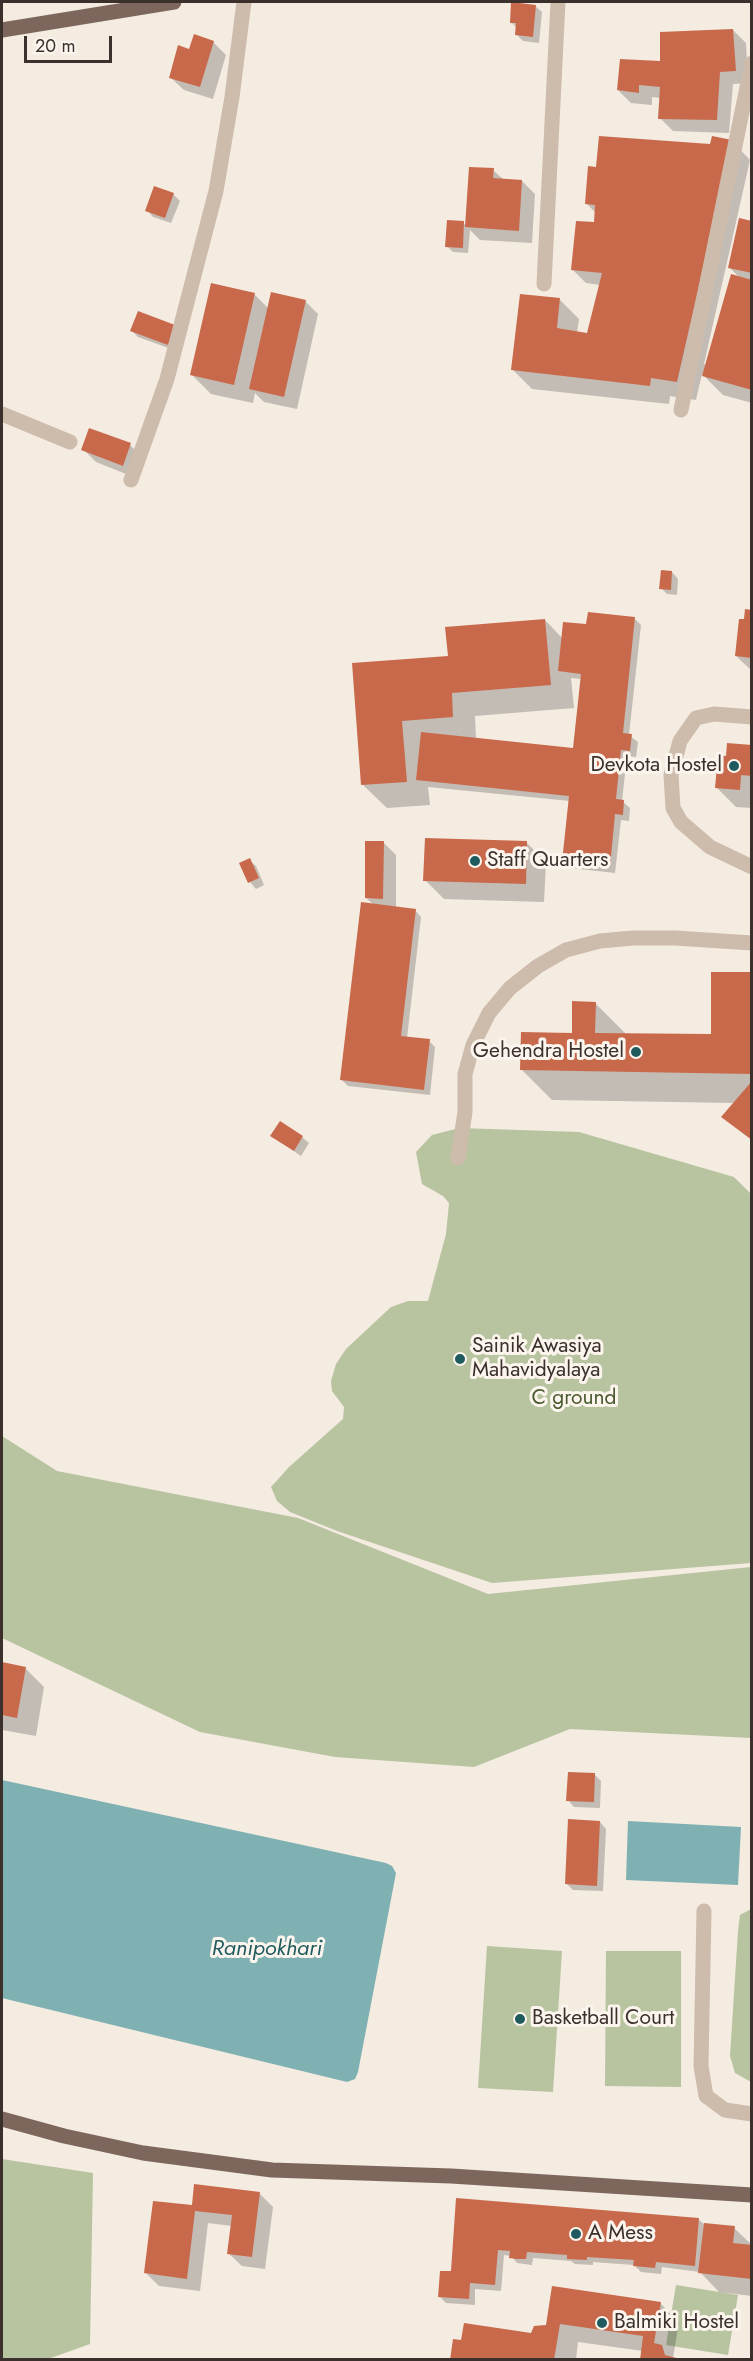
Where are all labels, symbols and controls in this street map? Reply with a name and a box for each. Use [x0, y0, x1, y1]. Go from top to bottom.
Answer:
scale bar [27, 24, 116, 62]
text: 20 m [35, 33, 75, 59]
place label: Devkota Hostel [591, 753, 722, 779]
marker: Devkota Hostel [727, 759, 741, 773]
place label: Staff Quarters [487, 848, 608, 874]
marker: Staff Quarters [468, 854, 482, 868]
place label: Gehendra Hostel [473, 1039, 624, 1065]
marker: Gehendra Hostel [629, 1045, 643, 1059]
place label: Sainik Awasiya Mahavidyalaya [472, 1334, 602, 1384]
marker: Sainik Awasiya Mahavidyalaya [453, 1352, 467, 1366]
park label: C ground [531, 1386, 617, 1412]
water label: Ranipokhari [212, 1937, 322, 1963]
place label: Basketball Court [532, 2006, 674, 2032]
marker: Basketball Court [513, 2012, 527, 2026]
place label: A Mess [588, 2221, 653, 2247]
marker: A Mess [569, 2227, 583, 2241]
place label: Balmiki Hostel [614, 2310, 739, 2336]
marker: Balmiki Hostel [595, 2316, 609, 2330]

